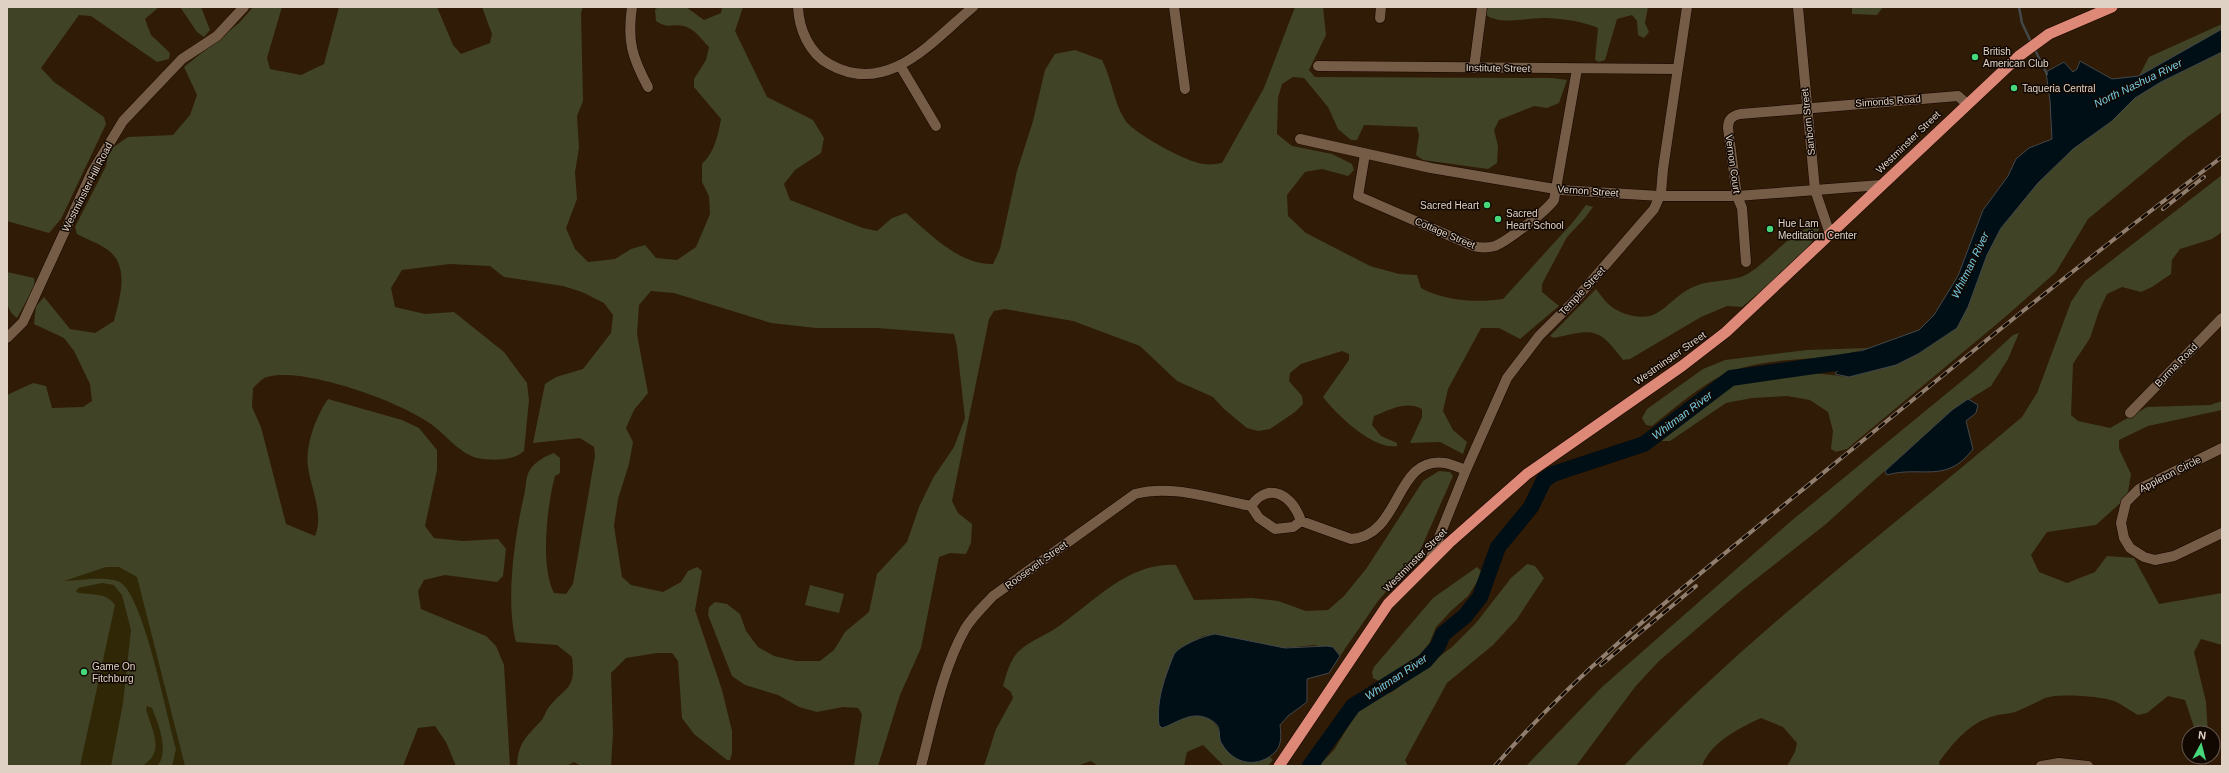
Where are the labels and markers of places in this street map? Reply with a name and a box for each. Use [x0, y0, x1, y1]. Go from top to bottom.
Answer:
place label: British American Club [1983, 46, 2049, 69]
marker: British American Club [1970, 52, 1980, 62]
marker: Taqueria Central [2009, 83, 2019, 93]
place label: Taqueria Central [2022, 83, 2095, 94]
place label: Sacred Heart [1420, 200, 1479, 211]
marker: Sacred Heart [1482, 200, 1492, 210]
place label: Sacred Heart School [1506, 208, 1564, 231]
marker: Sacred Heart School [1493, 214, 1503, 224]
place label: Hue Lam Meditation Center [1778, 218, 1858, 241]
marker: Hue Lam Meditation Center [1765, 224, 1775, 234]
place label: Game On Fitchburg [92, 661, 135, 684]
marker: Game On Fitchburg [79, 667, 89, 677]

